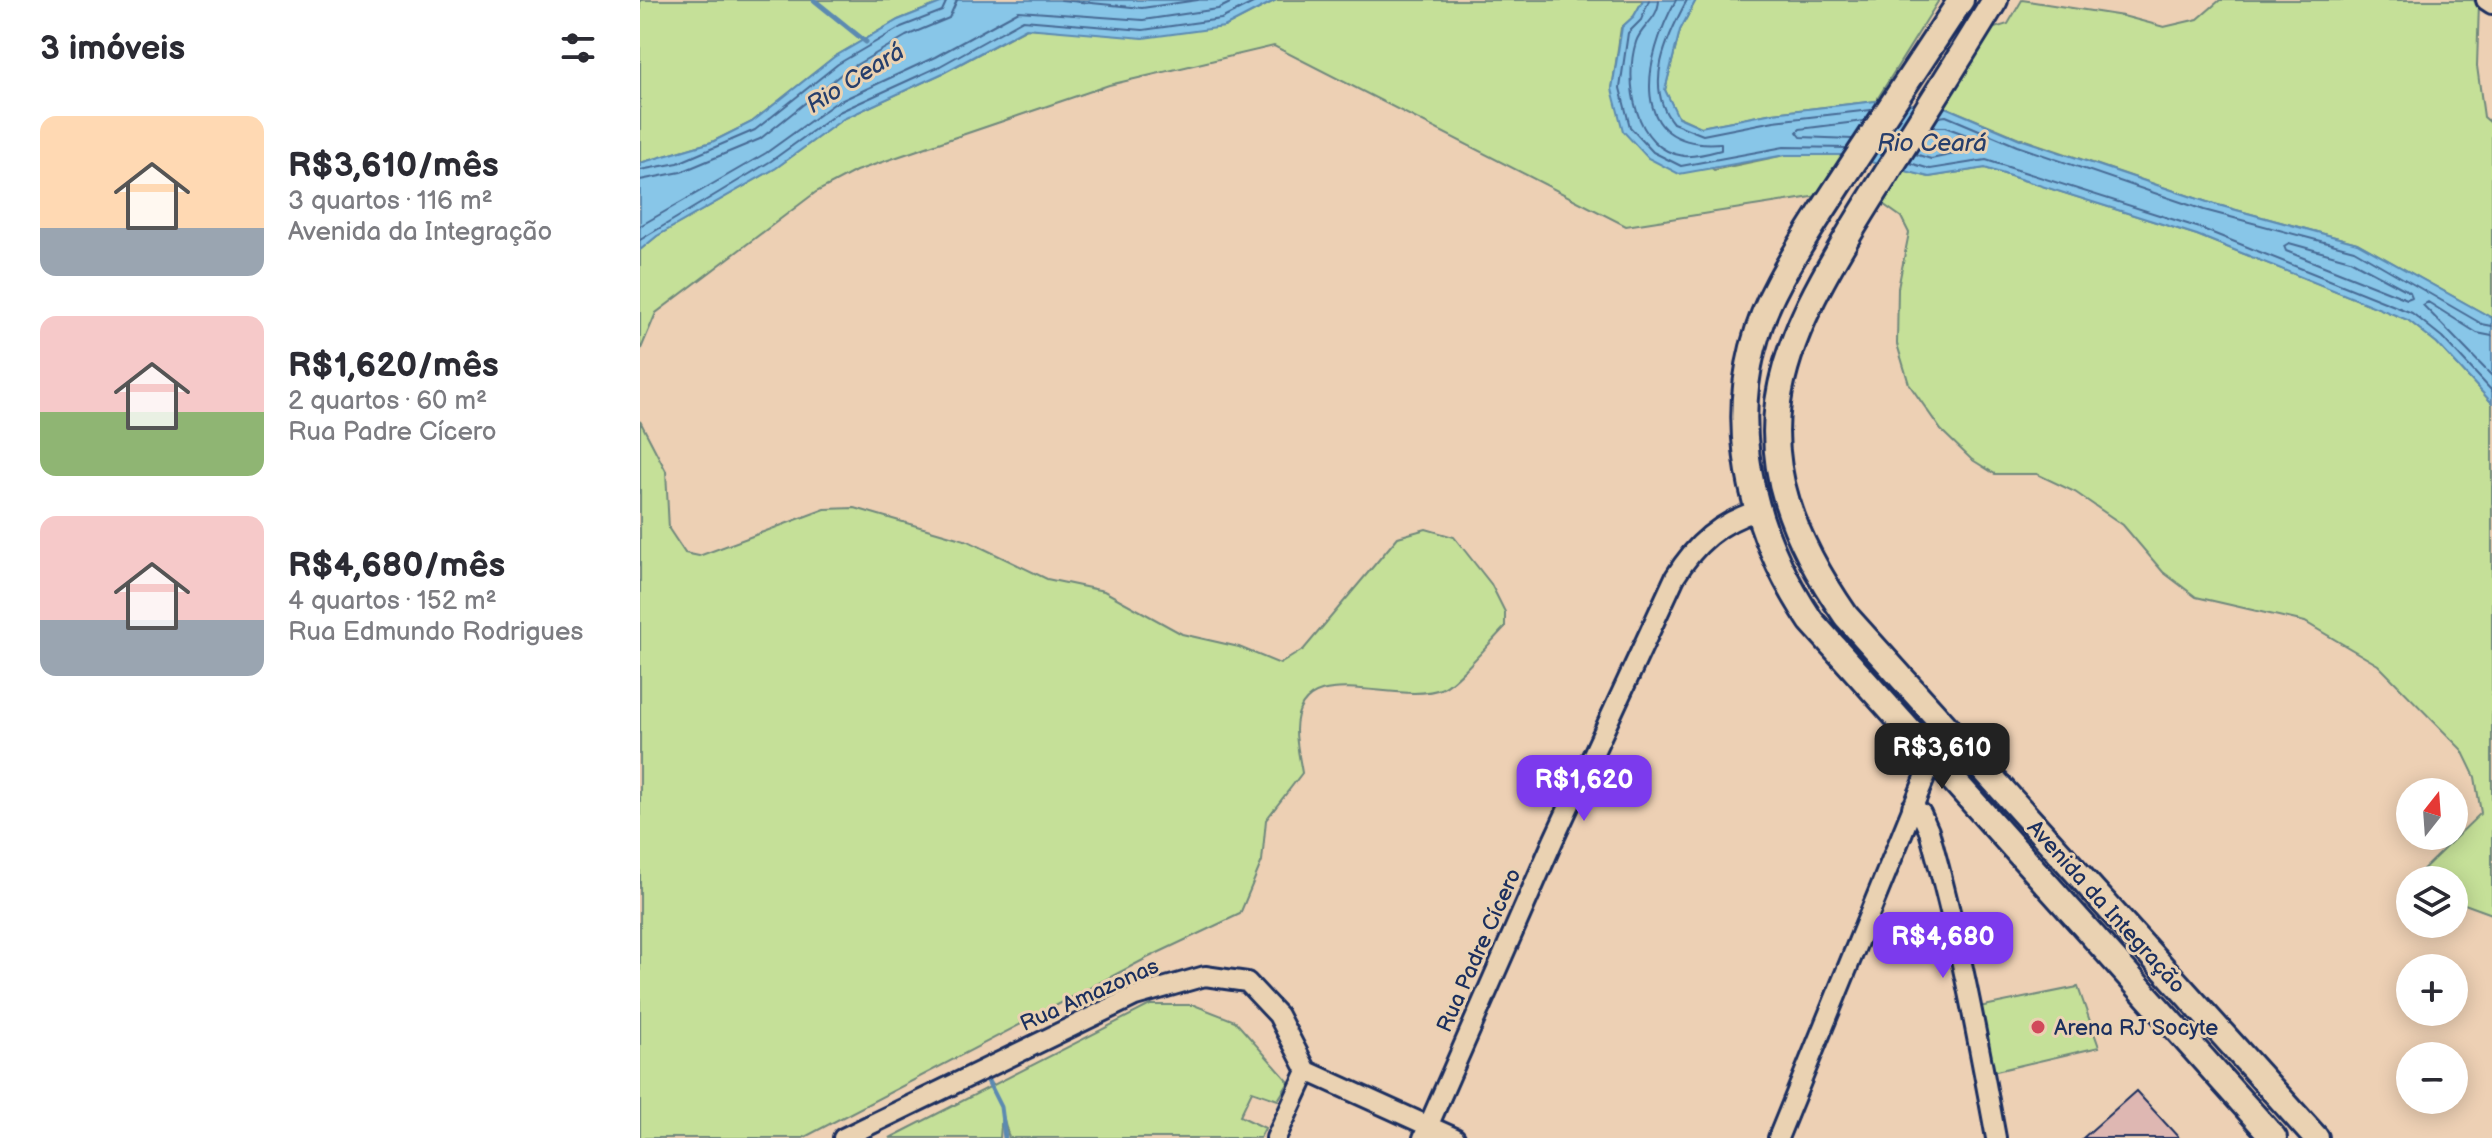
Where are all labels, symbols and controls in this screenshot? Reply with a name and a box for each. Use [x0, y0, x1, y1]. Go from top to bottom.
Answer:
icon: filters [556, 26, 600, 70]
text: 3 imóveis [40, 28, 185, 69]
water label: Rio Ceará [801, 37, 909, 120]
water label: Rio Ceará [1877, 129, 1987, 158]
text: R$3,610/mês [288, 145, 499, 186]
icon: home [104, 148, 200, 244]
text: 3 quartos · 116 m² [288, 186, 493, 217]
text: Avenida da Integração [288, 217, 552, 248]
text: R$1,620/mês [288, 345, 499, 386]
icon: home [104, 348, 200, 444]
text: 2 quartos · 60 m² [288, 386, 487, 417]
text: Rua Padre Cícero [288, 417, 496, 448]
text: R$4,680/mês [288, 545, 505, 586]
icon: home [104, 548, 200, 644]
text: 4 quartos · 152 m² [288, 586, 497, 617]
text: Rua Edmundo Rodrigues [288, 617, 583, 648]
pin: R$3,610 [1868, 723, 2016, 791]
text: R$3,610 [1893, 733, 1991, 764]
pin: R$1,620 [1510, 755, 1658, 823]
text: R$1,620 [1535, 765, 1633, 796]
north arrow [2396, 778, 2468, 850]
map controls [2396, 778, 2468, 1114]
street label: Avenida da Integração [2021, 815, 2191, 999]
street label: Rua Padre Cícero [1431, 865, 1528, 1037]
button: layers [2396, 866, 2468, 938]
pin: R$4,680 [1869, 912, 2017, 980]
text: R$4,680 [1891, 922, 1995, 953]
street label: Rua Amazonas [1016, 953, 1163, 1038]
button: + [2396, 954, 2468, 1026]
place label: Arena RJ Socyte [2054, 1015, 2218, 1042]
marker: Arena RJ Socyte [2029, 1018, 2047, 1036]
button: − [2396, 1042, 2468, 1114]

